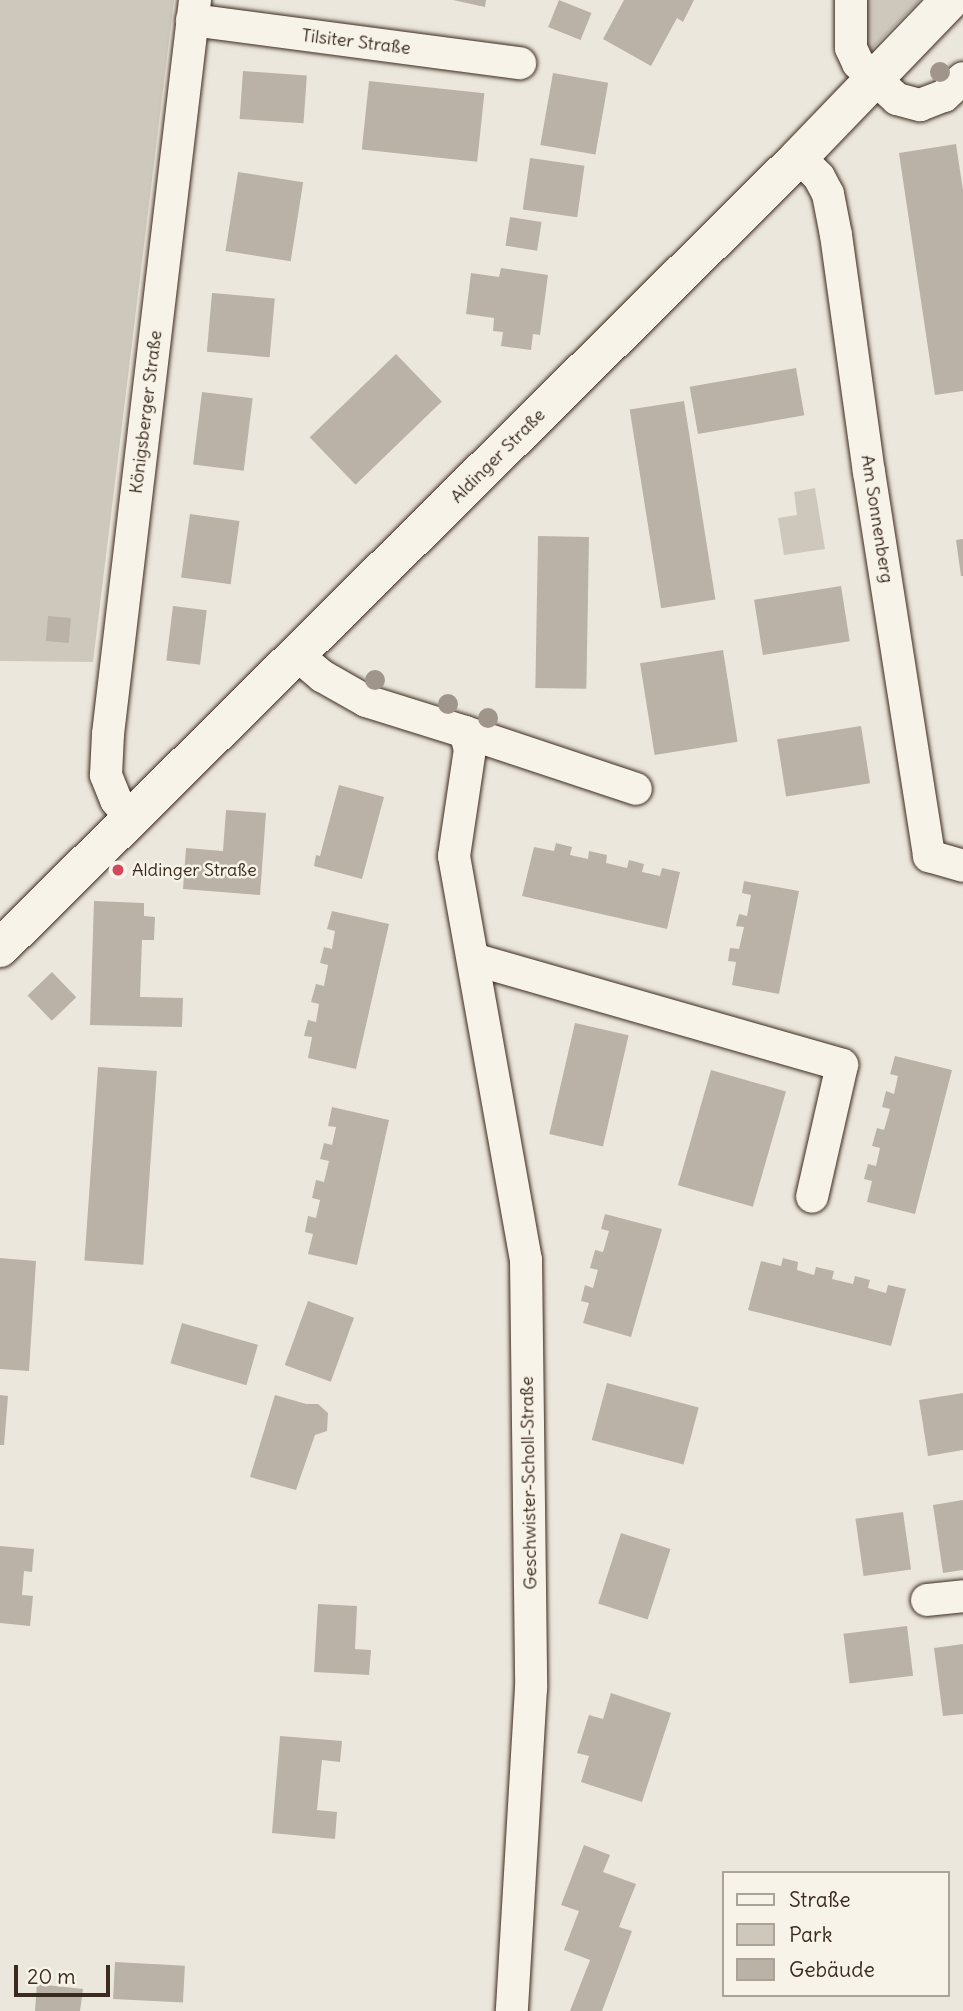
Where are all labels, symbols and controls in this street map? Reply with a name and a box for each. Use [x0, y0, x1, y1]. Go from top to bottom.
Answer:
street label: Tilsiter Straße [300, 25, 412, 59]
street label: Königsberger Straße [125, 329, 167, 495]
street label: Aldinger Straße [446, 404, 550, 508]
street label: Am Sonnenberg [856, 453, 898, 585]
place label: Aldinger Straße [132, 859, 257, 881]
marker: Aldinger Straße [110, 862, 126, 878]
street label: Geschwister-Scholl-Straße [516, 1376, 542, 1590]
legend [722, 1871, 949, 1997]
text: Straße [789, 1886, 850, 1913]
text: Park [789, 1921, 832, 1948]
scale bar [18, 1952, 114, 1996]
text: Gebäude [789, 1956, 875, 1983]
text: 20 m [27, 1963, 76, 1990]

